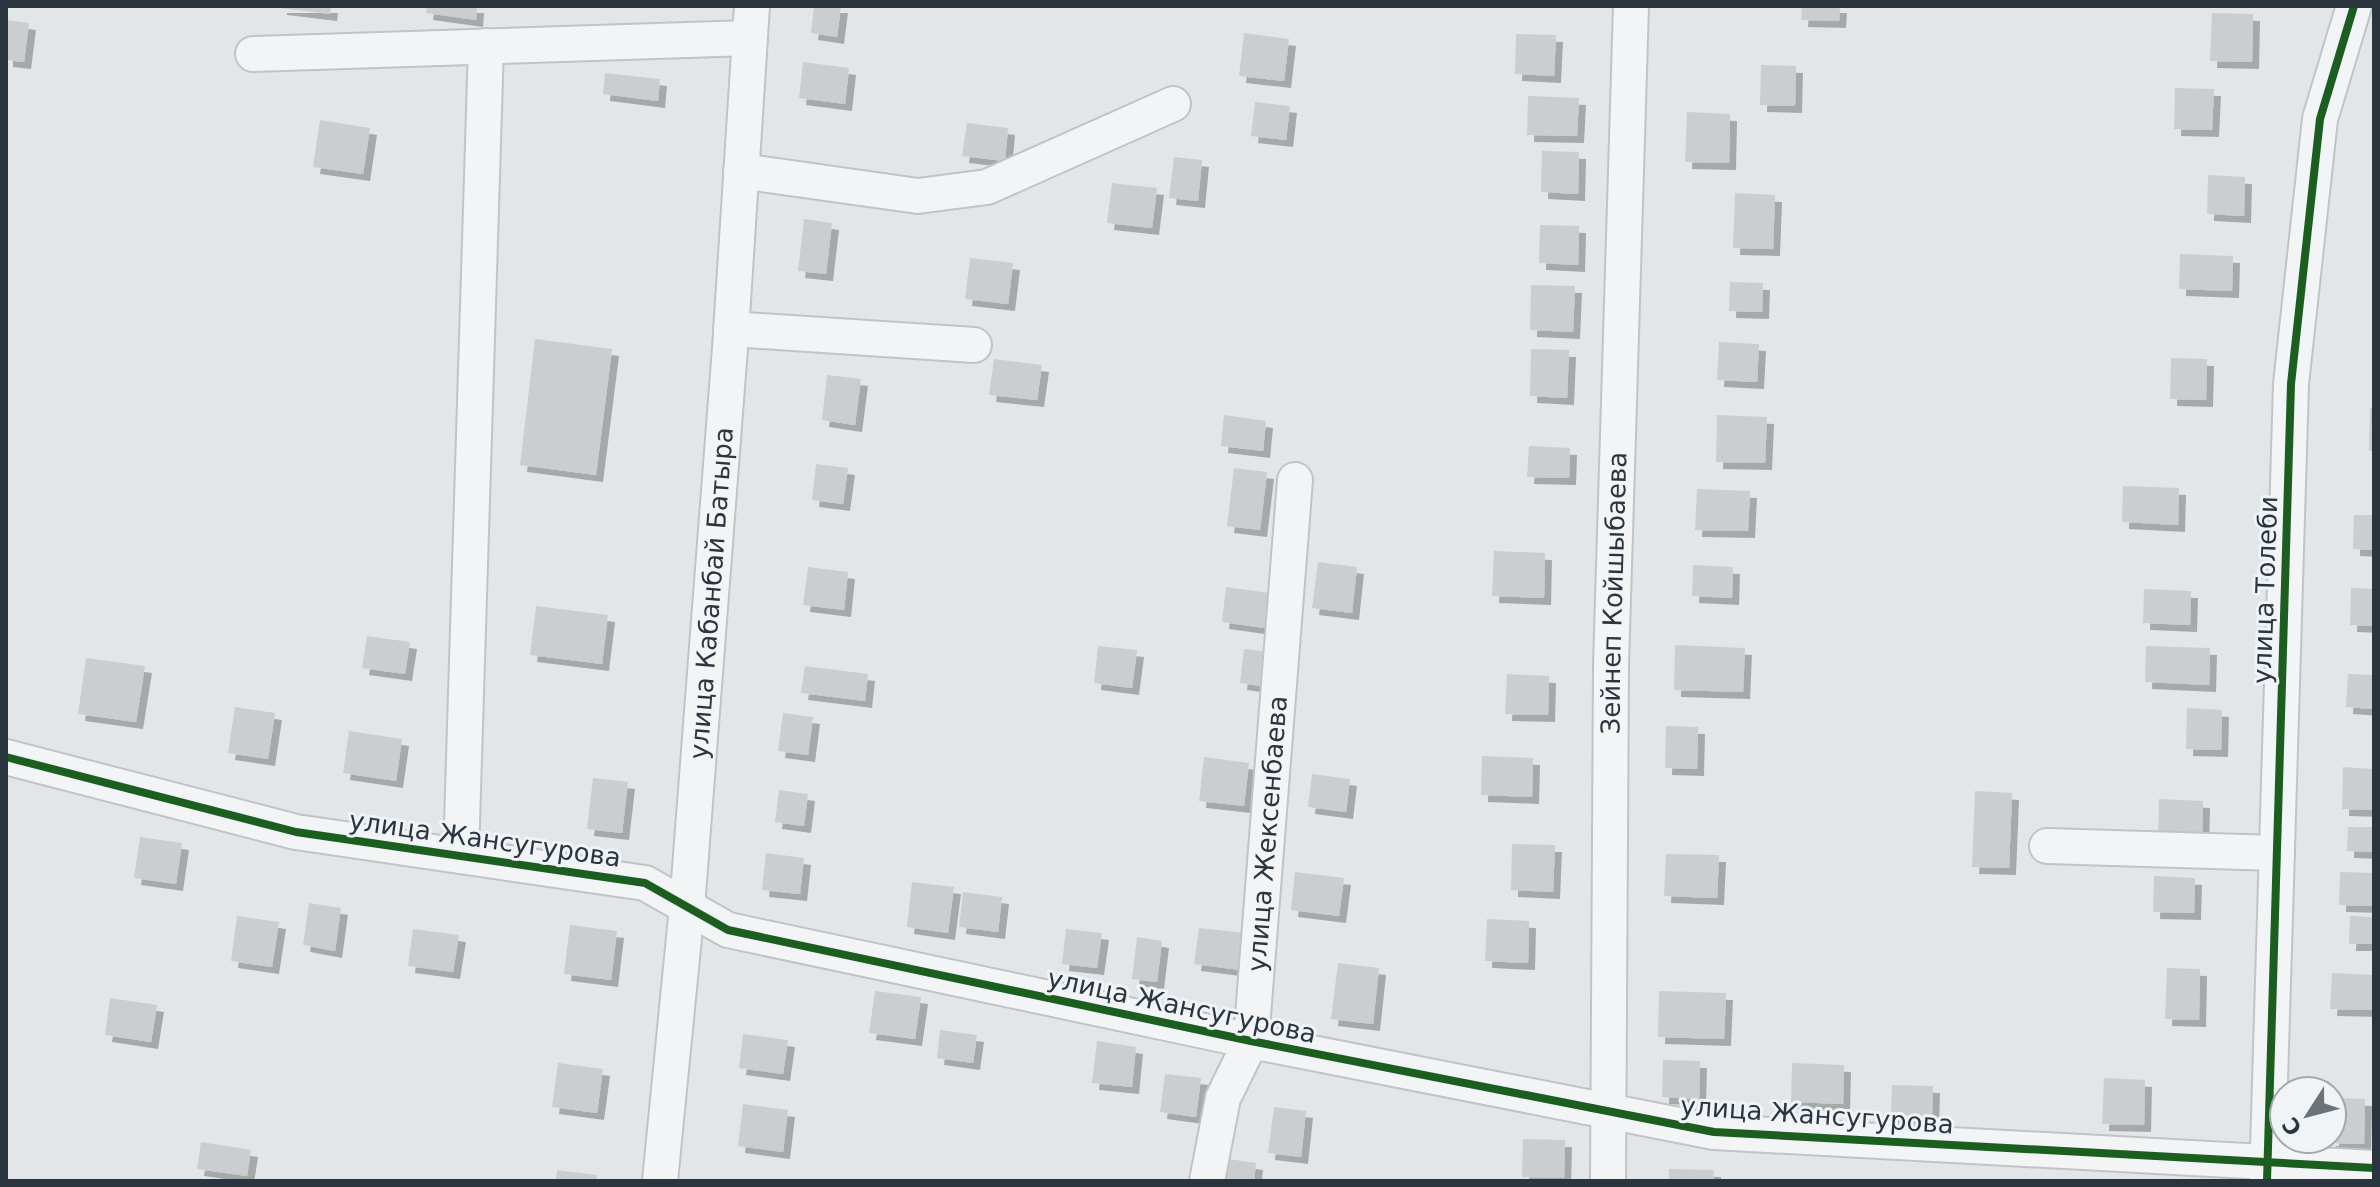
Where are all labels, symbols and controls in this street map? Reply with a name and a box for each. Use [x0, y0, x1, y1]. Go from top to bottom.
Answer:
street label: улица Кабанбай Батыра [683, 426, 739, 761]
street label: Зейнеп Койшыбаева [1596, 451, 1632, 734]
street label: улица Толеби [2247, 495, 2283, 685]
street label: улица Жексенбаева [1241, 694, 1293, 973]
street label: улица Жансугурова [347, 805, 623, 873]
street label: улица Жансугурова [1045, 963, 1319, 1049]
north arrow [2268, 1075, 2348, 1155]
street label: улица Жансугурова [1679, 1090, 1955, 1140]
text: С [2277, 1113, 2307, 1140]

